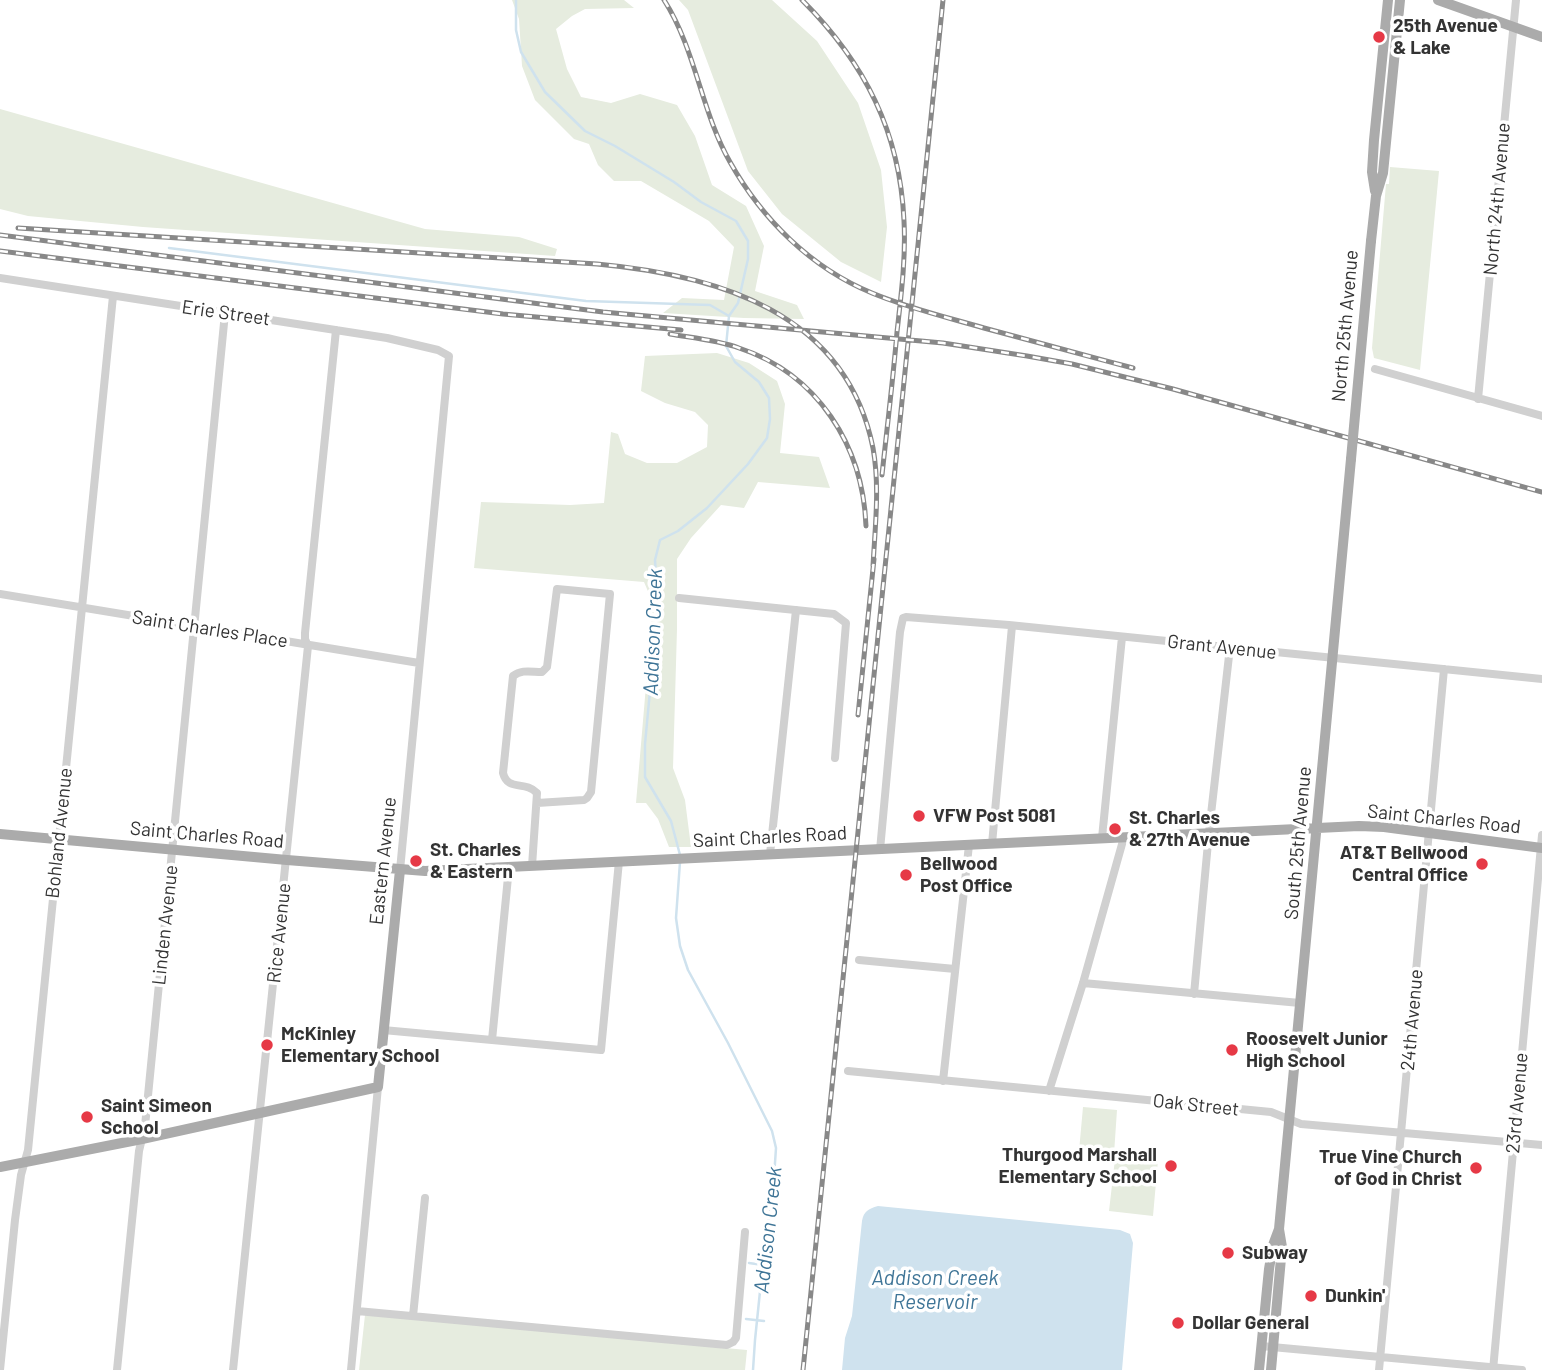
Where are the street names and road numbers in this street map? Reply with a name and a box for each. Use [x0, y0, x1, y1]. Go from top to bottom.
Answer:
street label: North 24th Avenue [1479, 122, 1515, 276]
street label: North 25th Avenue [1327, 249, 1363, 403]
street label: Erie Street [180, 296, 272, 330]
street label: Saint Charles Place [130, 605, 290, 653]
street label: Grant Avenue [1166, 630, 1278, 664]
street label: South 25th Avenue [1280, 765, 1316, 921]
street label: Bohland Avenue [41, 767, 77, 899]
street label: Eastern Avenue [365, 796, 401, 926]
street label: Saint Charles Road [1366, 800, 1522, 838]
street label: Saint Charles Road [129, 817, 285, 853]
street label: Saint Charles Road [692, 822, 848, 852]
street label: Linden Avenue [147, 864, 183, 986]
street label: Rice Avenue [262, 882, 296, 984]
street label: 24th Avenue [1396, 968, 1428, 1072]
street label: 23rd Avenue [1501, 1052, 1533, 1154]
street label: Oak Street [1152, 1089, 1240, 1121]

